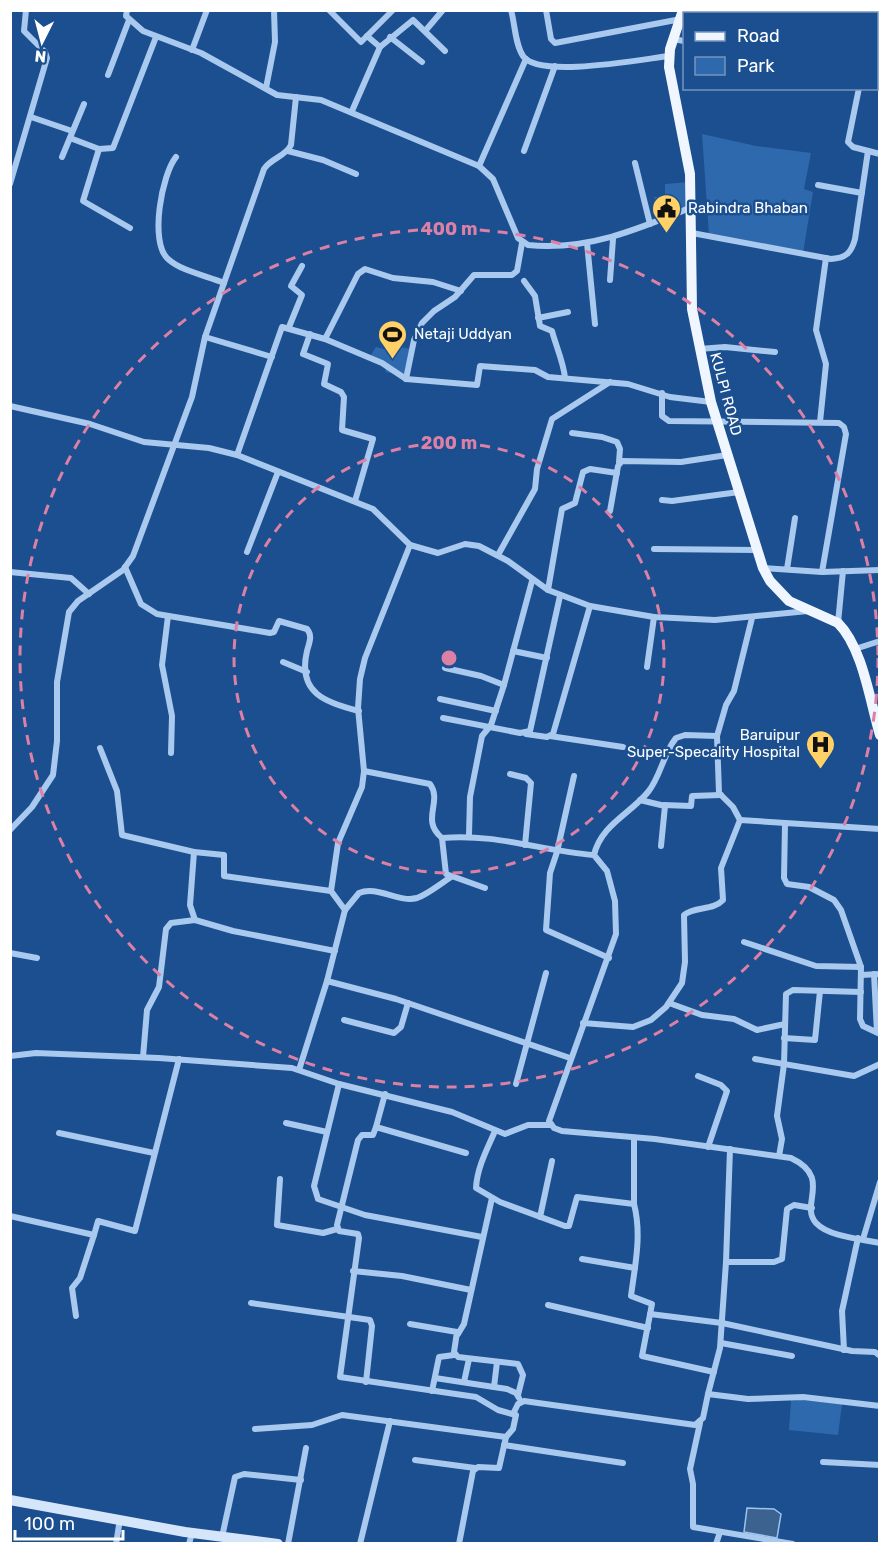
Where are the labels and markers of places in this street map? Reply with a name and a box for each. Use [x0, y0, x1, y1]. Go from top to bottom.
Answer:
public building icon: Rabindra Bhaban [651, 192, 683, 234]
place label: Rabindra Bhaban [688, 199, 808, 217]
sports icon: Netaji Uddyan [377, 318, 409, 360]
place label: Netaji Uddyan [414, 325, 512, 343]
centre of rings [439, 648, 459, 668]
place label: Baruipur Super-Specality Hospital [627, 726, 800, 761]
hospital icon: Baruipur Super-Specality Hospital [805, 728, 837, 770]

